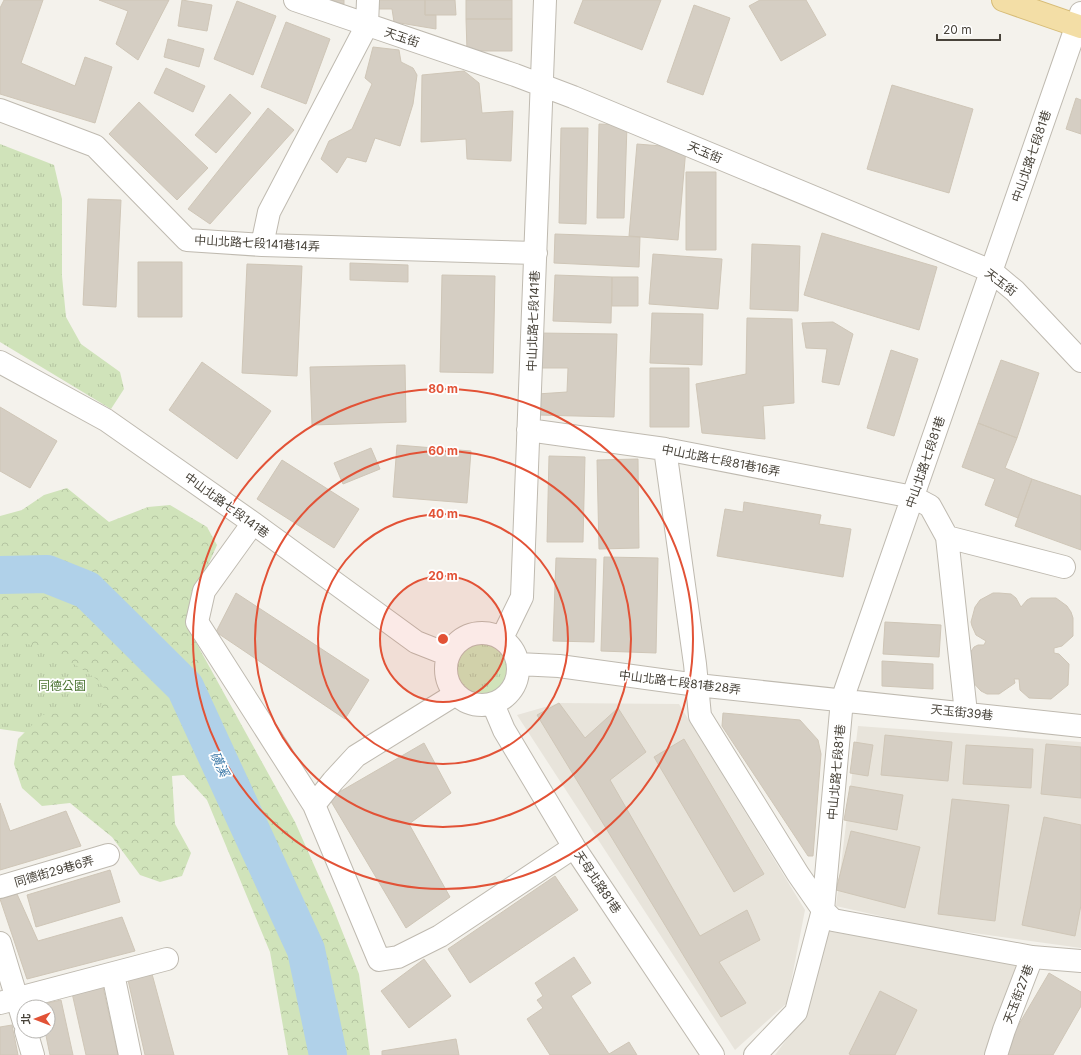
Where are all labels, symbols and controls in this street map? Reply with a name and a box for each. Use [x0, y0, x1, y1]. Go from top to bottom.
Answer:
scale bar [937, 16, 1000, 42]
text: 20 m [943, 22, 972, 37]
street label: 天玉街 [383, 24, 421, 50]
street label: 中山北路七段81巷 [1008, 108, 1054, 204]
street label: 天玉街 [685, 138, 725, 166]
street label: 中山北路七段141巷14弄 [194, 232, 320, 254]
street label: 天玉街 [982, 265, 1020, 299]
street label: 中山北路七段141巷 [524, 270, 542, 372]
text: 80 m [428, 381, 458, 396]
street label: 中山北路七段81巷 [902, 414, 948, 510]
street label: 中山北路七段81巷16弄 [660, 441, 782, 479]
text: 60 m [428, 443, 458, 458]
street label: 中山北路七段141巷 [182, 469, 272, 541]
text: 40 m [428, 506, 458, 521]
text: 20 m [428, 568, 458, 583]
centre of rings [436, 632, 450, 646]
street label: 中山北路七段81巷28弄 [618, 667, 742, 697]
park label: 同德公園 [38, 678, 86, 693]
street label: 天玉街39巷 [930, 701, 994, 723]
street label: 中山北路七段81巷 [824, 723, 848, 821]
water label: 磺溪 [207, 749, 234, 781]
street label: 天母北路81巷 [572, 848, 624, 916]
street label: 同德街29巷6弄 [12, 852, 96, 890]
street label: 天玉街27巷 [1000, 962, 1036, 1026]
north arrow [16, 999, 56, 1039]
text: 北 [19, 1014, 33, 1025]

